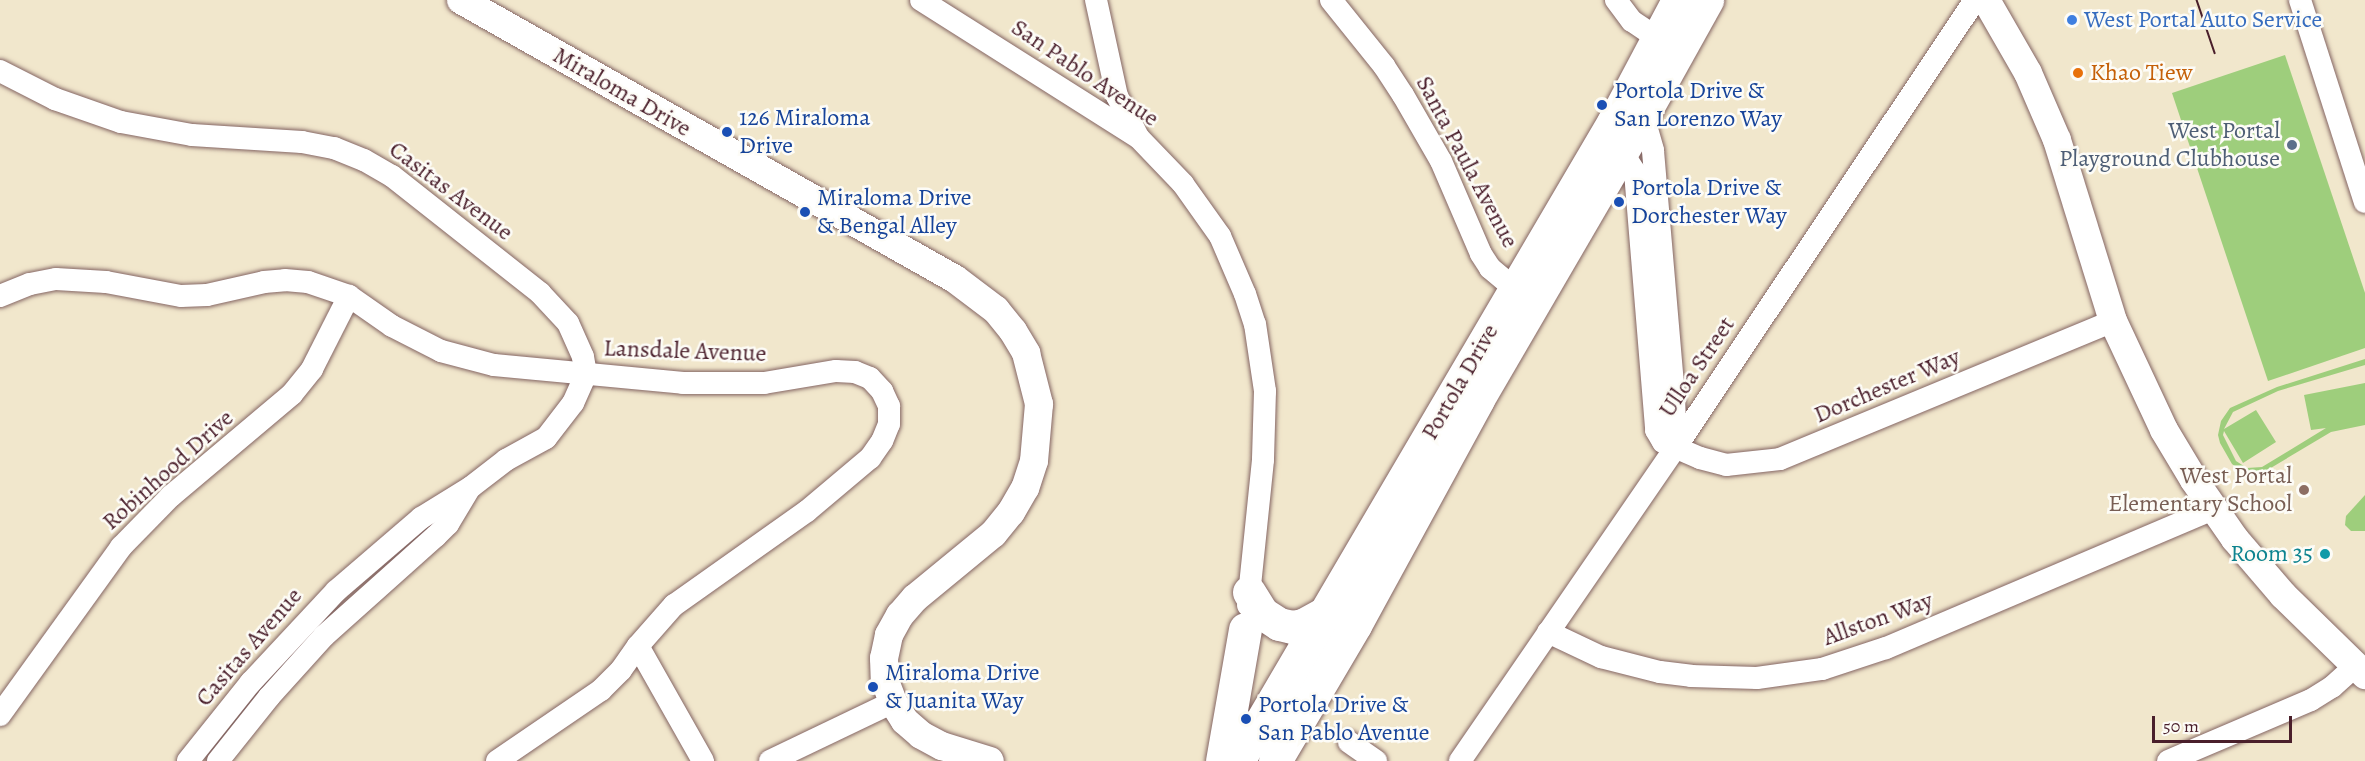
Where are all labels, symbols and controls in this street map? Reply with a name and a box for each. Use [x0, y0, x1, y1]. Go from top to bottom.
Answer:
place label: West Portal Auto Service [2084, 6, 2322, 34]
street label: San Pablo Avenue [1006, 13, 1164, 133]
marker: West Portal Auto Service [2065, 13, 2079, 27]
street label: Miraloma Drive [548, 41, 696, 143]
place label: Khao Tiew [2090, 59, 2193, 87]
marker: Khao Tiew [2071, 66, 2085, 80]
street label: Santa Paula Avenue [1410, 71, 1524, 253]
place label: Portola Drive & San Lorenzo Way [1614, 77, 1782, 133]
marker: Portola Drive & San Lorenzo Way [1595, 98, 1609, 112]
place label: 126 Miraloma Drive [739, 104, 870, 160]
place label: West Portal Playground Clubhouse [2059, 117, 2280, 173]
marker: 126 Miraloma Drive [720, 125, 734, 139]
street label: Casitas Avenue [383, 135, 519, 247]
marker: West Portal Playground Clubhouse [2285, 138, 2299, 152]
place label: Portola Drive & Dorchester Way [1631, 174, 1787, 230]
place label: Miraloma Drive & Bengal Alley [817, 184, 972, 240]
marker: Portola Drive & Dorchester Way [1612, 195, 1626, 209]
marker: Miraloma Drive & Bengal Alley [798, 205, 812, 219]
street label: Ulloa Street [1653, 311, 1741, 423]
street label: Portola Drive [1415, 319, 1505, 445]
street label: Lansdale Avenue [603, 334, 767, 368]
street label: Dorchester Way [1810, 342, 1964, 430]
street label: Robinhood Drive [97, 404, 239, 536]
place label: West Portal Elementary School [2108, 462, 2292, 518]
marker: West Portal Elementary School [2297, 483, 2311, 497]
place label: Room 35 [2230, 540, 2313, 568]
marker: Room 35 [2318, 547, 2332, 561]
street label: Casitas Avenue [190, 582, 308, 712]
street label: Allston Way [1819, 586, 1937, 652]
place label: Miraloma Drive & Juanita Way [885, 659, 1040, 715]
marker: Miraloma Drive & Juanita Way [866, 680, 880, 694]
place label: Portola Drive & San Pablo Avenue [1258, 691, 1429, 747]
scale bar [2155, 704, 2294, 742]
marker: Portola Drive & San Pablo Avenue [1239, 712, 1253, 726]
text: 50 m [2163, 714, 2199, 738]

